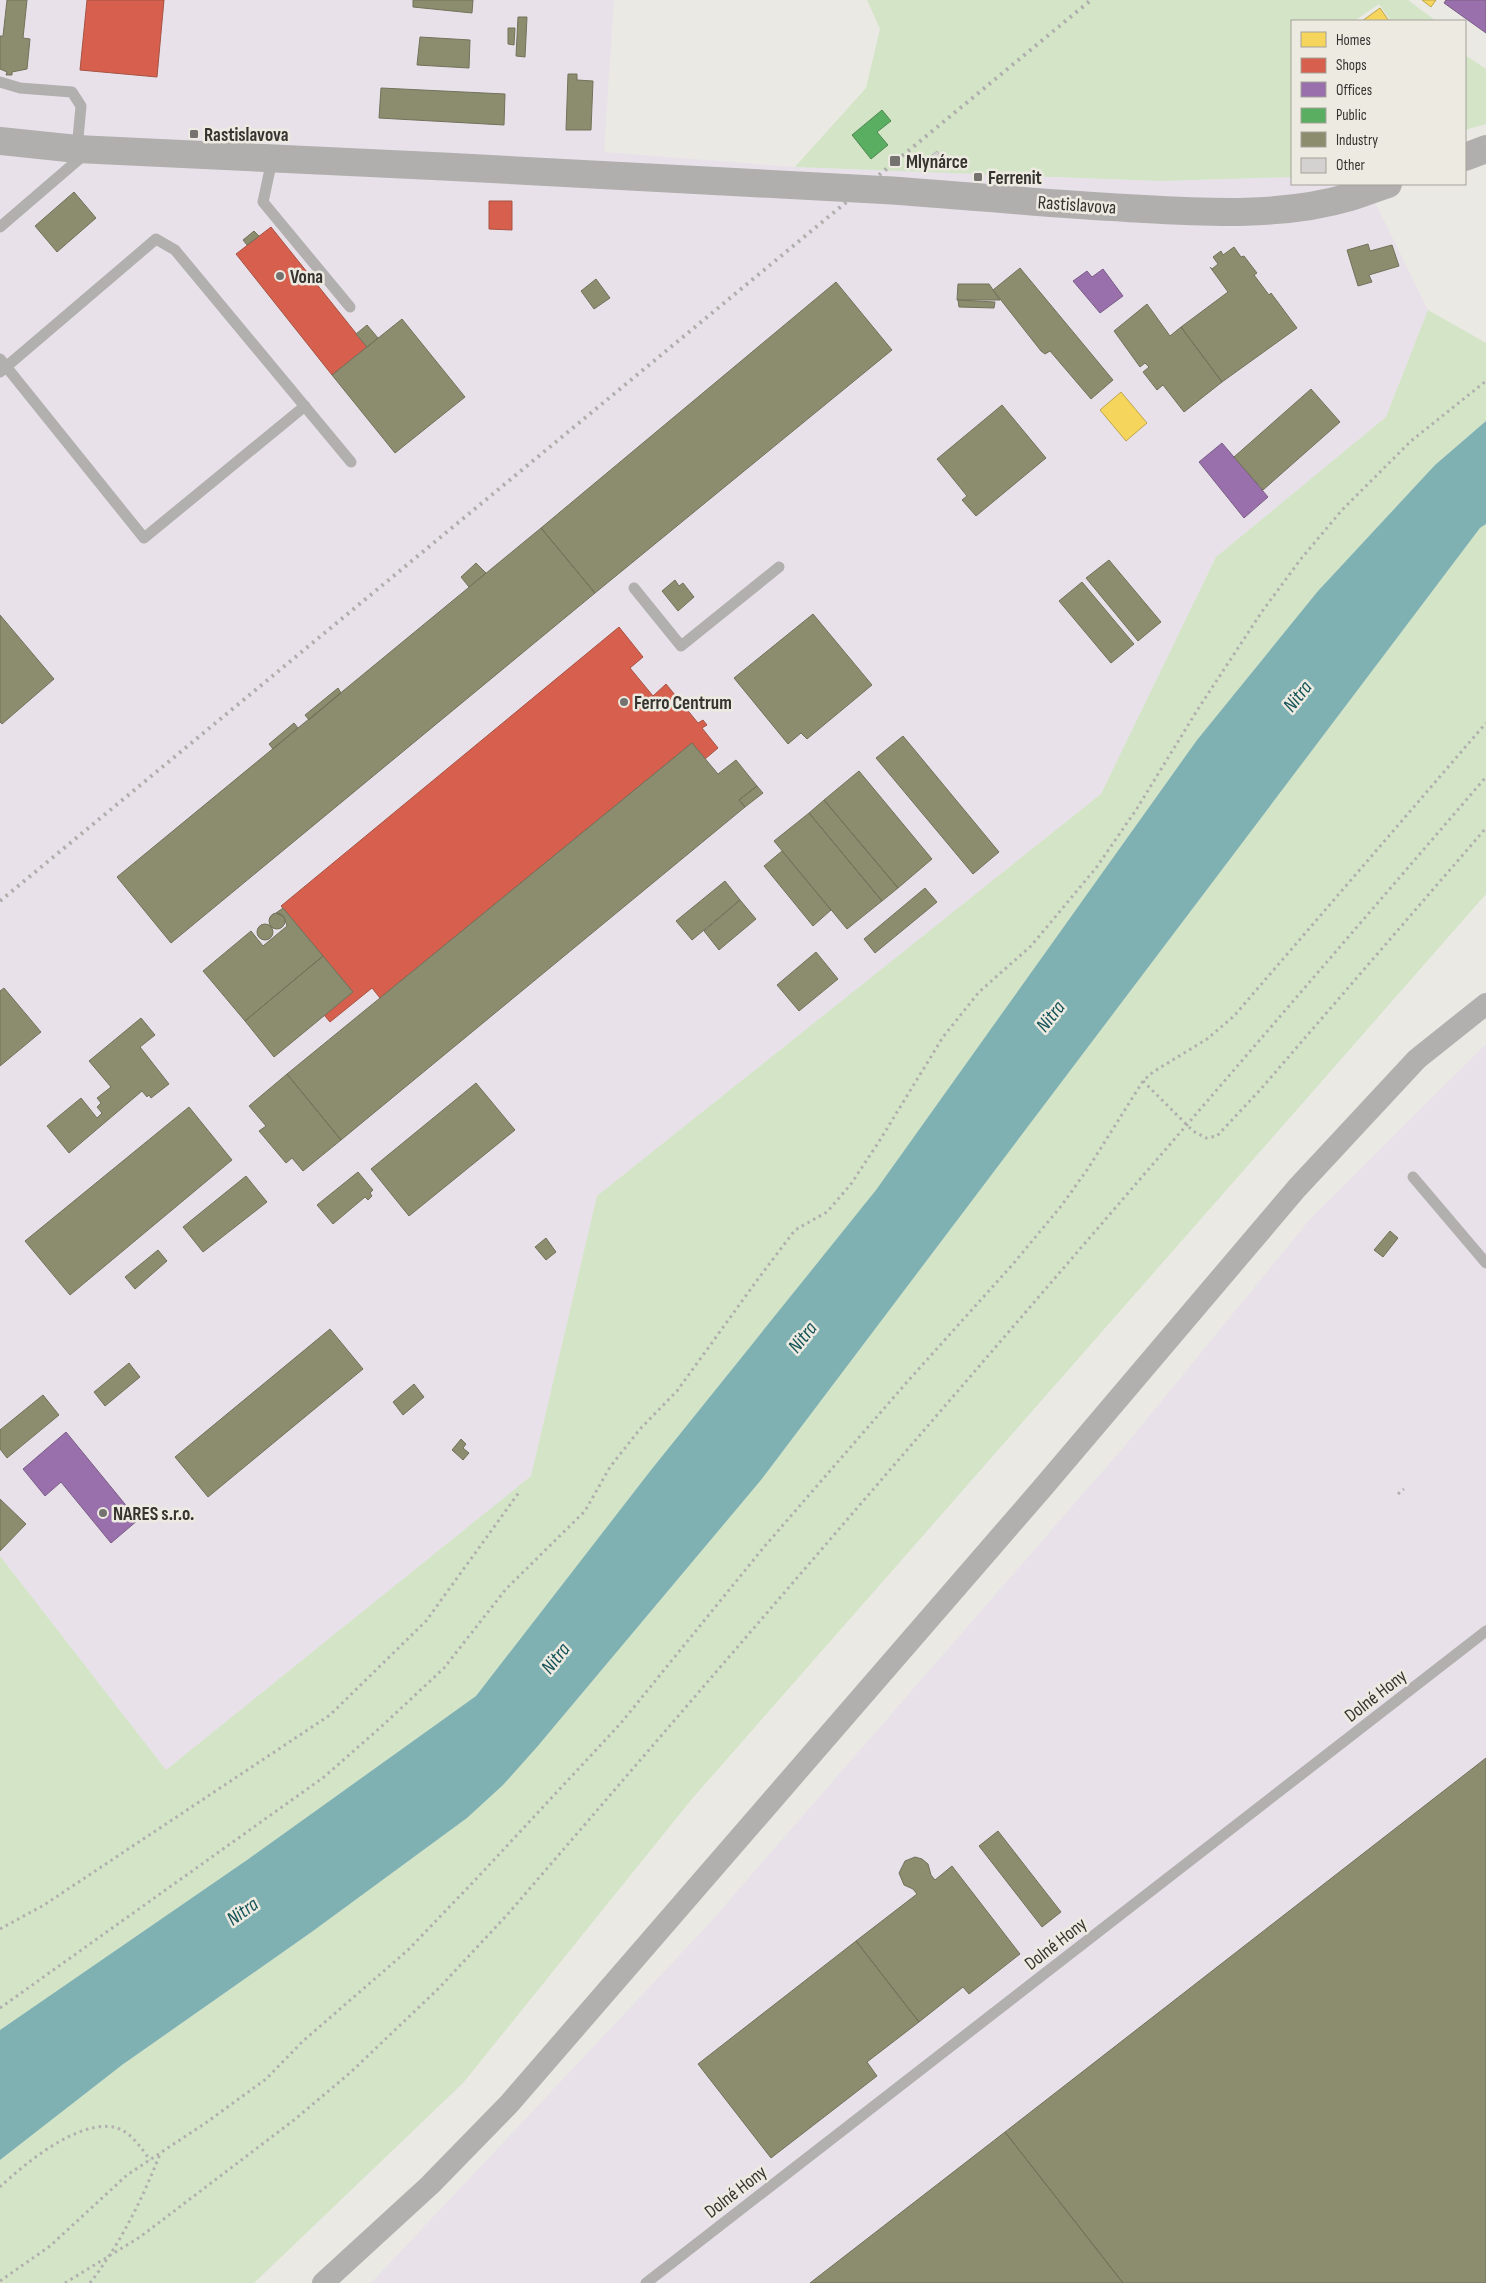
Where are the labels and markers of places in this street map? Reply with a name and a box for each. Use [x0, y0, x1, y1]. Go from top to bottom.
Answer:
place label: Rastislavova [204, 124, 288, 147]
marker: Rastislavova [188, 128, 200, 140]
place label: Mlynárce [906, 151, 968, 174]
marker: Mlynárce [888, 154, 902, 168]
place label: Ferrenit [988, 167, 1042, 190]
marker: Ferrenit [972, 171, 984, 183]
place label: Vona [290, 266, 323, 289]
marker: Vona [274, 270, 286, 282]
place label: Ferro Centrum [634, 692, 732, 715]
marker: Ferro Centrum [618, 696, 630, 708]
place label: NARES s.r.o. [113, 1503, 194, 1526]
marker: NARES s.r.o. [97, 1507, 109, 1519]

